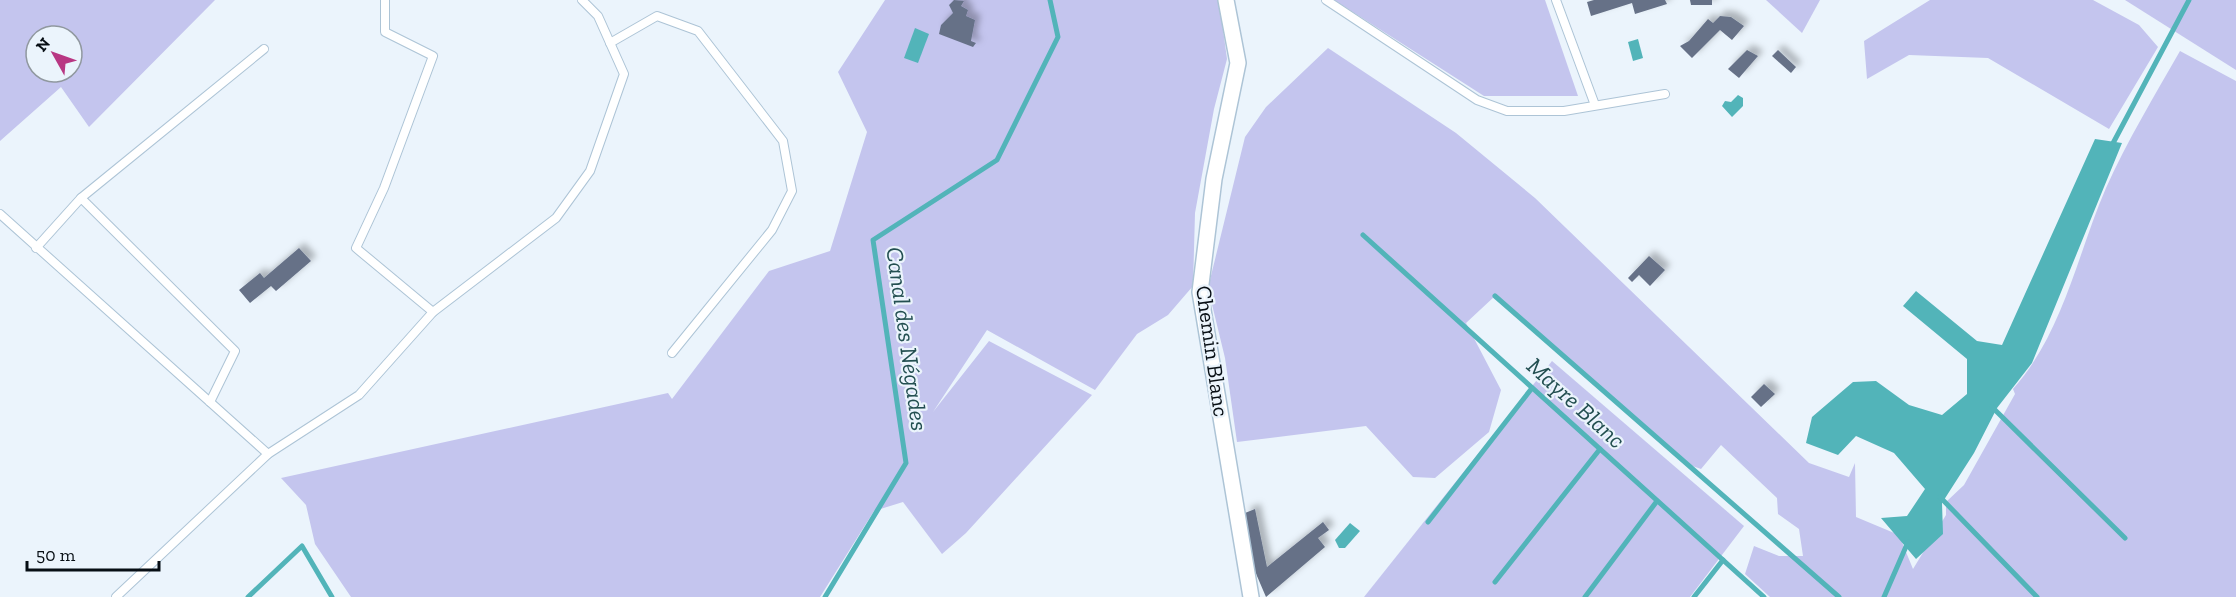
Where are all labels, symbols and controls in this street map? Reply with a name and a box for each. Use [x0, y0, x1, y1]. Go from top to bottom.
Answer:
north arrow [24, 24, 84, 84]
text: N [32, 34, 54, 55]
water label: Canal des Négades [880, 245, 935, 433]
street label: Chemin Blanc [1190, 284, 1235, 418]
water label: Mayre Blanc [1521, 351, 1632, 454]
scale bar [27, 534, 159, 572]
text: 50 m [36, 544, 76, 566]

